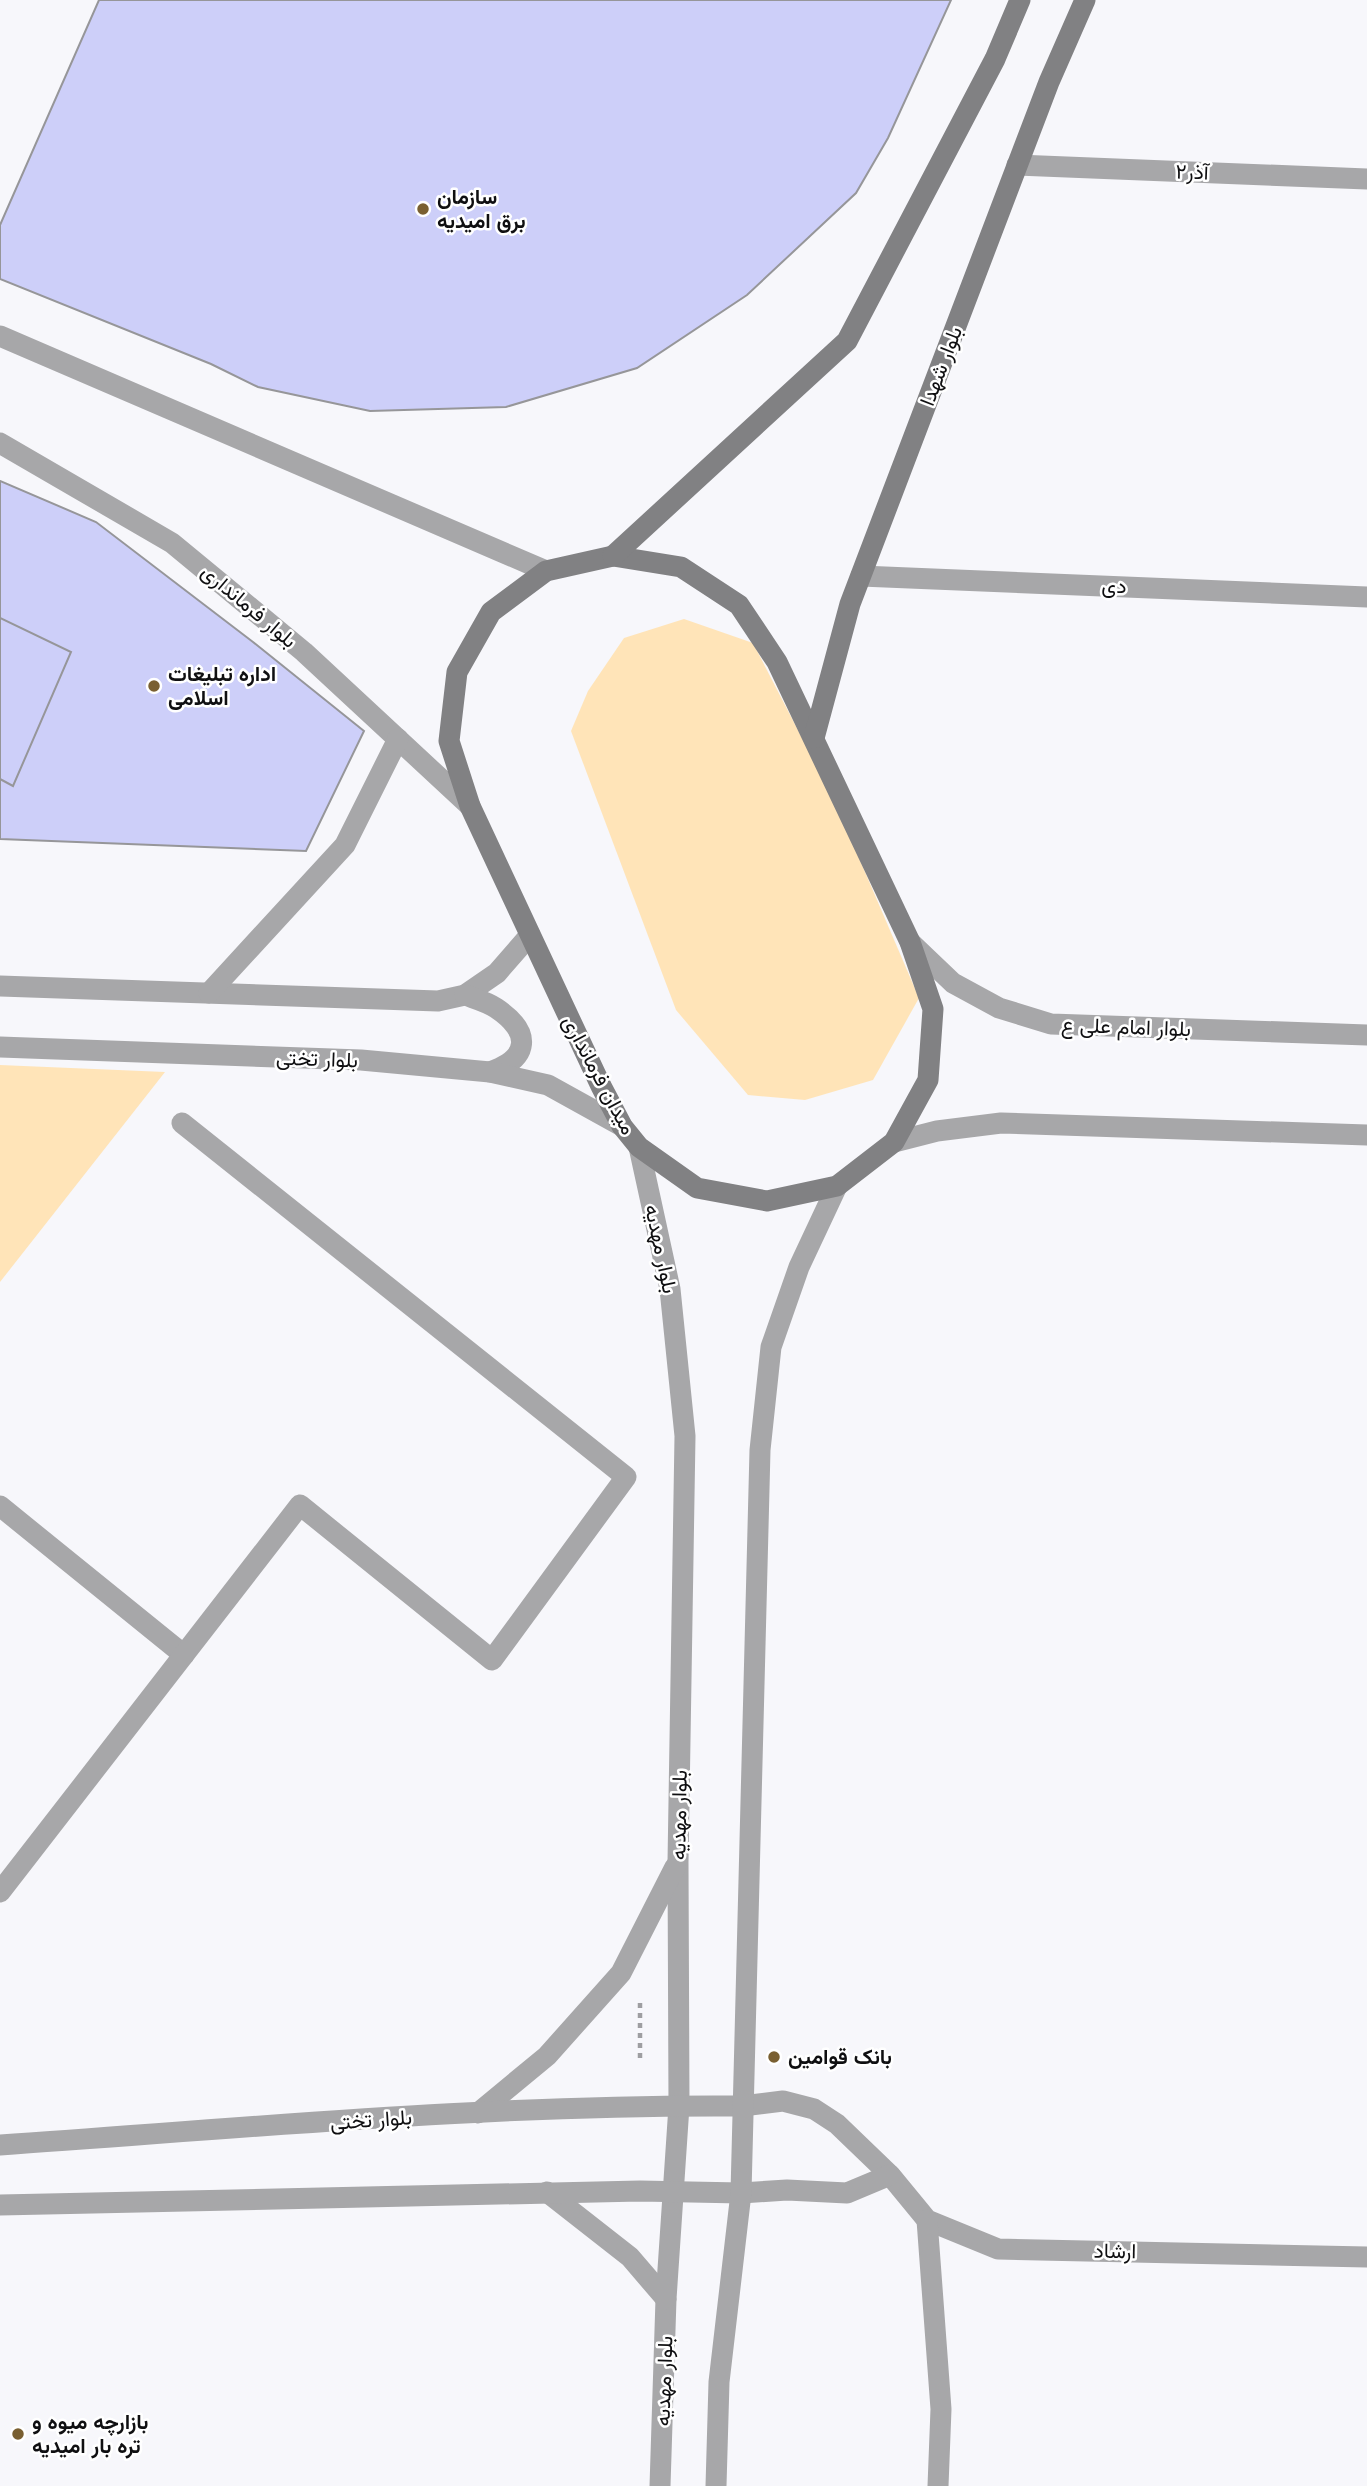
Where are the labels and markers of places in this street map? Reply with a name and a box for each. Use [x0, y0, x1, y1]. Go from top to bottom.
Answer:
place label: سازمان برق امیدیه [437, 185, 526, 234]
marker: سازمان برق امیدیه [415, 201, 431, 217]
place label: اداره تبلیغات اسلامی [168, 662, 276, 710]
marker: اداره تبلیغات اسلامی [146, 678, 162, 694]
place label: بانک قوامین [788, 2045, 892, 2070]
marker: بانک قوامین [766, 2049, 782, 2065]
place label: بازارچه میوه و تره بار امیدیه [32, 2410, 148, 2459]
marker: بازارچه میوه و تره بار امیدیه [10, 2426, 26, 2442]

